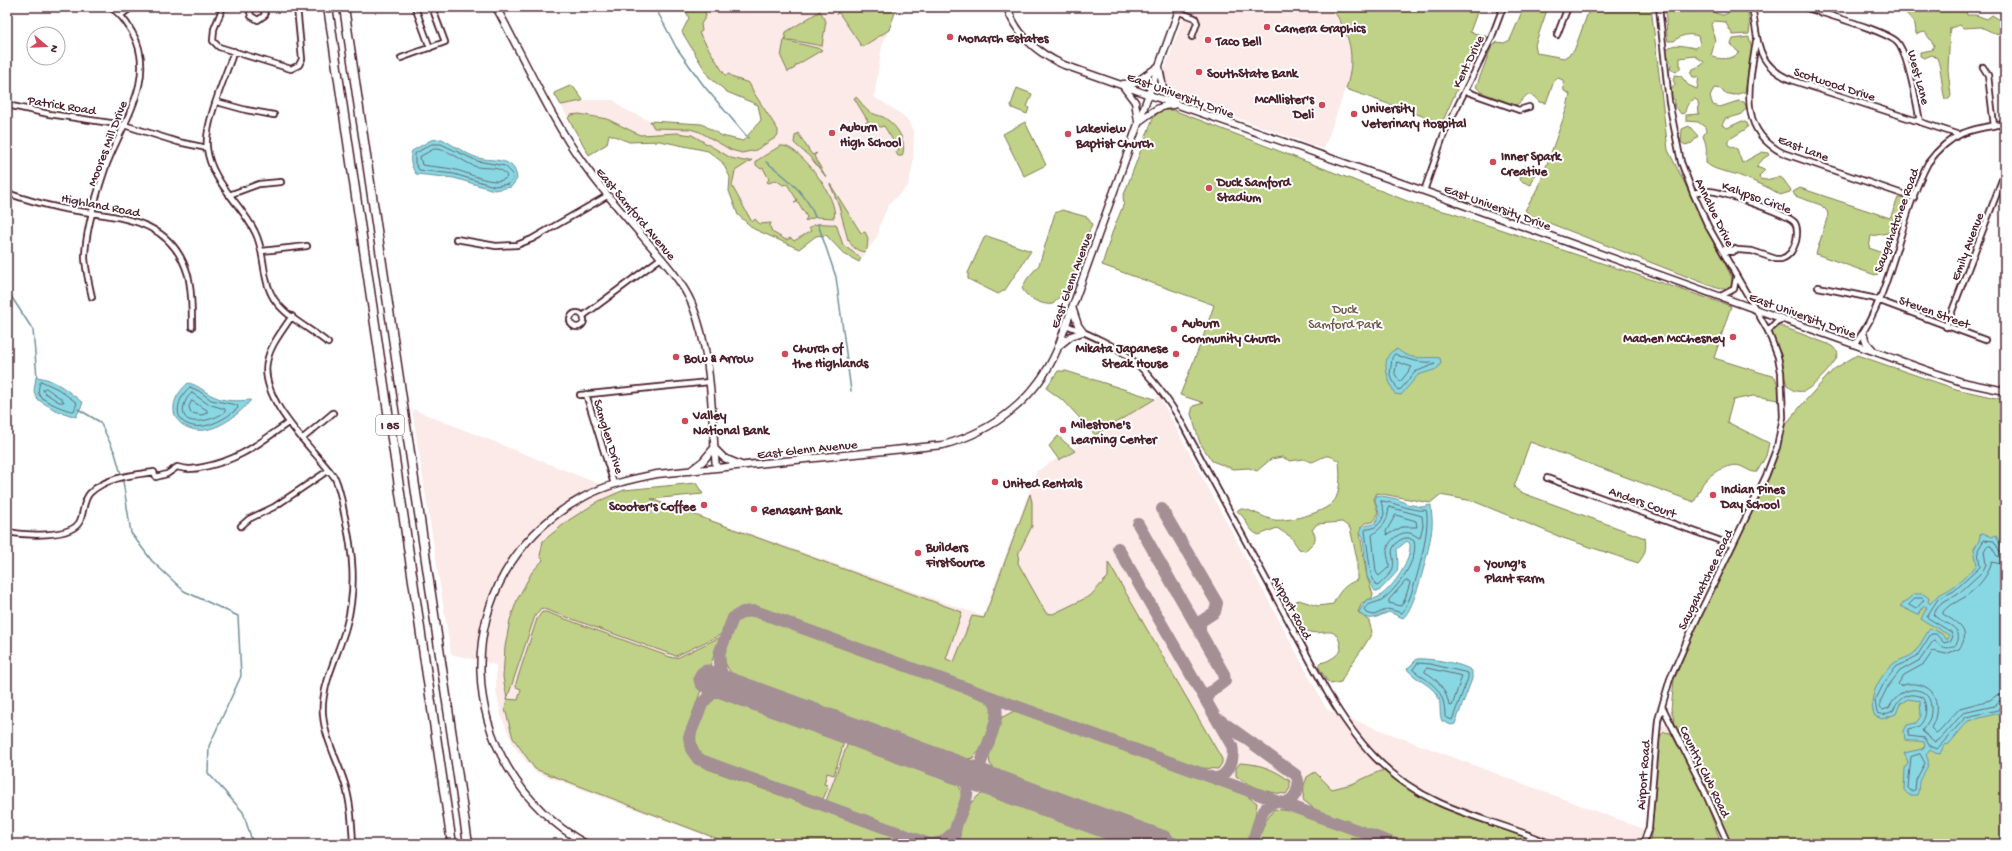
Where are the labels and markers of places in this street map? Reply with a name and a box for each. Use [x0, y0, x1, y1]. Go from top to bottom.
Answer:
marker: Camera Graphics [1262, 22, 1272, 32]
place label: Camera Graphics [1274, 22, 1367, 38]
marker: Monarch Estates [945, 32, 955, 42]
place label: Monarch Estates [958, 32, 1050, 47]
marker: Taco Bell [1203, 35, 1213, 45]
place label: Taco Bell [1215, 35, 1262, 50]
marker: SouthState Bank [1194, 67, 1204, 77]
place label: SouthState Bank [1207, 67, 1300, 82]
place label: McAllister's Deli [1255, 93, 1315, 123]
marker: McAllister's Deli [1317, 100, 1327, 110]
place label: University Veterinary Hospital [1361, 102, 1467, 133]
marker: University Veterinary Hospital [1349, 109, 1359, 119]
place label: Auburn High School [839, 121, 902, 151]
place label: Lakeview Baptist Church [1075, 122, 1154, 153]
marker: Auburn High School [827, 128, 837, 138]
marker: Lakeview Baptist Church [1063, 129, 1073, 139]
place label: Inner Spark Creative [1500, 150, 1563, 180]
marker: Inner Spark Creative [1488, 157, 1498, 167]
place label: Duck Samford Stadium [1216, 175, 1292, 206]
marker: Duck Samford Stadium [1204, 183, 1214, 193]
place label: Auburn Community Church [1181, 317, 1280, 347]
marker: Auburn Community Church [1169, 324, 1179, 334]
place label: Machen McChesney [1623, 332, 1726, 347]
marker: Machen McChesney [1728, 332, 1738, 342]
place label: Church of the Highlands [792, 341, 870, 372]
place label: Mikata Japanese Steak House [1075, 342, 1169, 372]
marker: Church of the Highlands [780, 349, 790, 359]
marker: Mikata Japanese Steak House [1171, 349, 1181, 359]
marker: Bow & Arrow [671, 352, 681, 362]
place label: Bow & Arrow [683, 352, 754, 367]
place label: Valley National Bank [692, 409, 771, 439]
marker: Valley National Bank [680, 416, 690, 426]
place label: Milestone's Learning Center [1071, 418, 1158, 448]
marker: Milestone's Learning Center [1058, 425, 1068, 435]
marker: United Rentals [990, 477, 1000, 487]
place label: United Rentals [1003, 477, 1083, 492]
place label: Indian Pines Day School [1720, 483, 1786, 513]
marker: Indian Pines Day School [1708, 490, 1718, 500]
place label: Scooter's Coffee [609, 499, 697, 515]
marker: Scooter's Coffee [699, 500, 709, 510]
marker: Renasant Bank [749, 504, 759, 514]
place label: Renasant Bank [761, 504, 844, 519]
place label: Builders FirstSource [925, 541, 986, 571]
marker: Builders FirstSource [913, 548, 923, 558]
place label: Young's Plant Farm [1483, 557, 1545, 587]
marker: Young's Plant Farm [1472, 564, 1482, 574]

